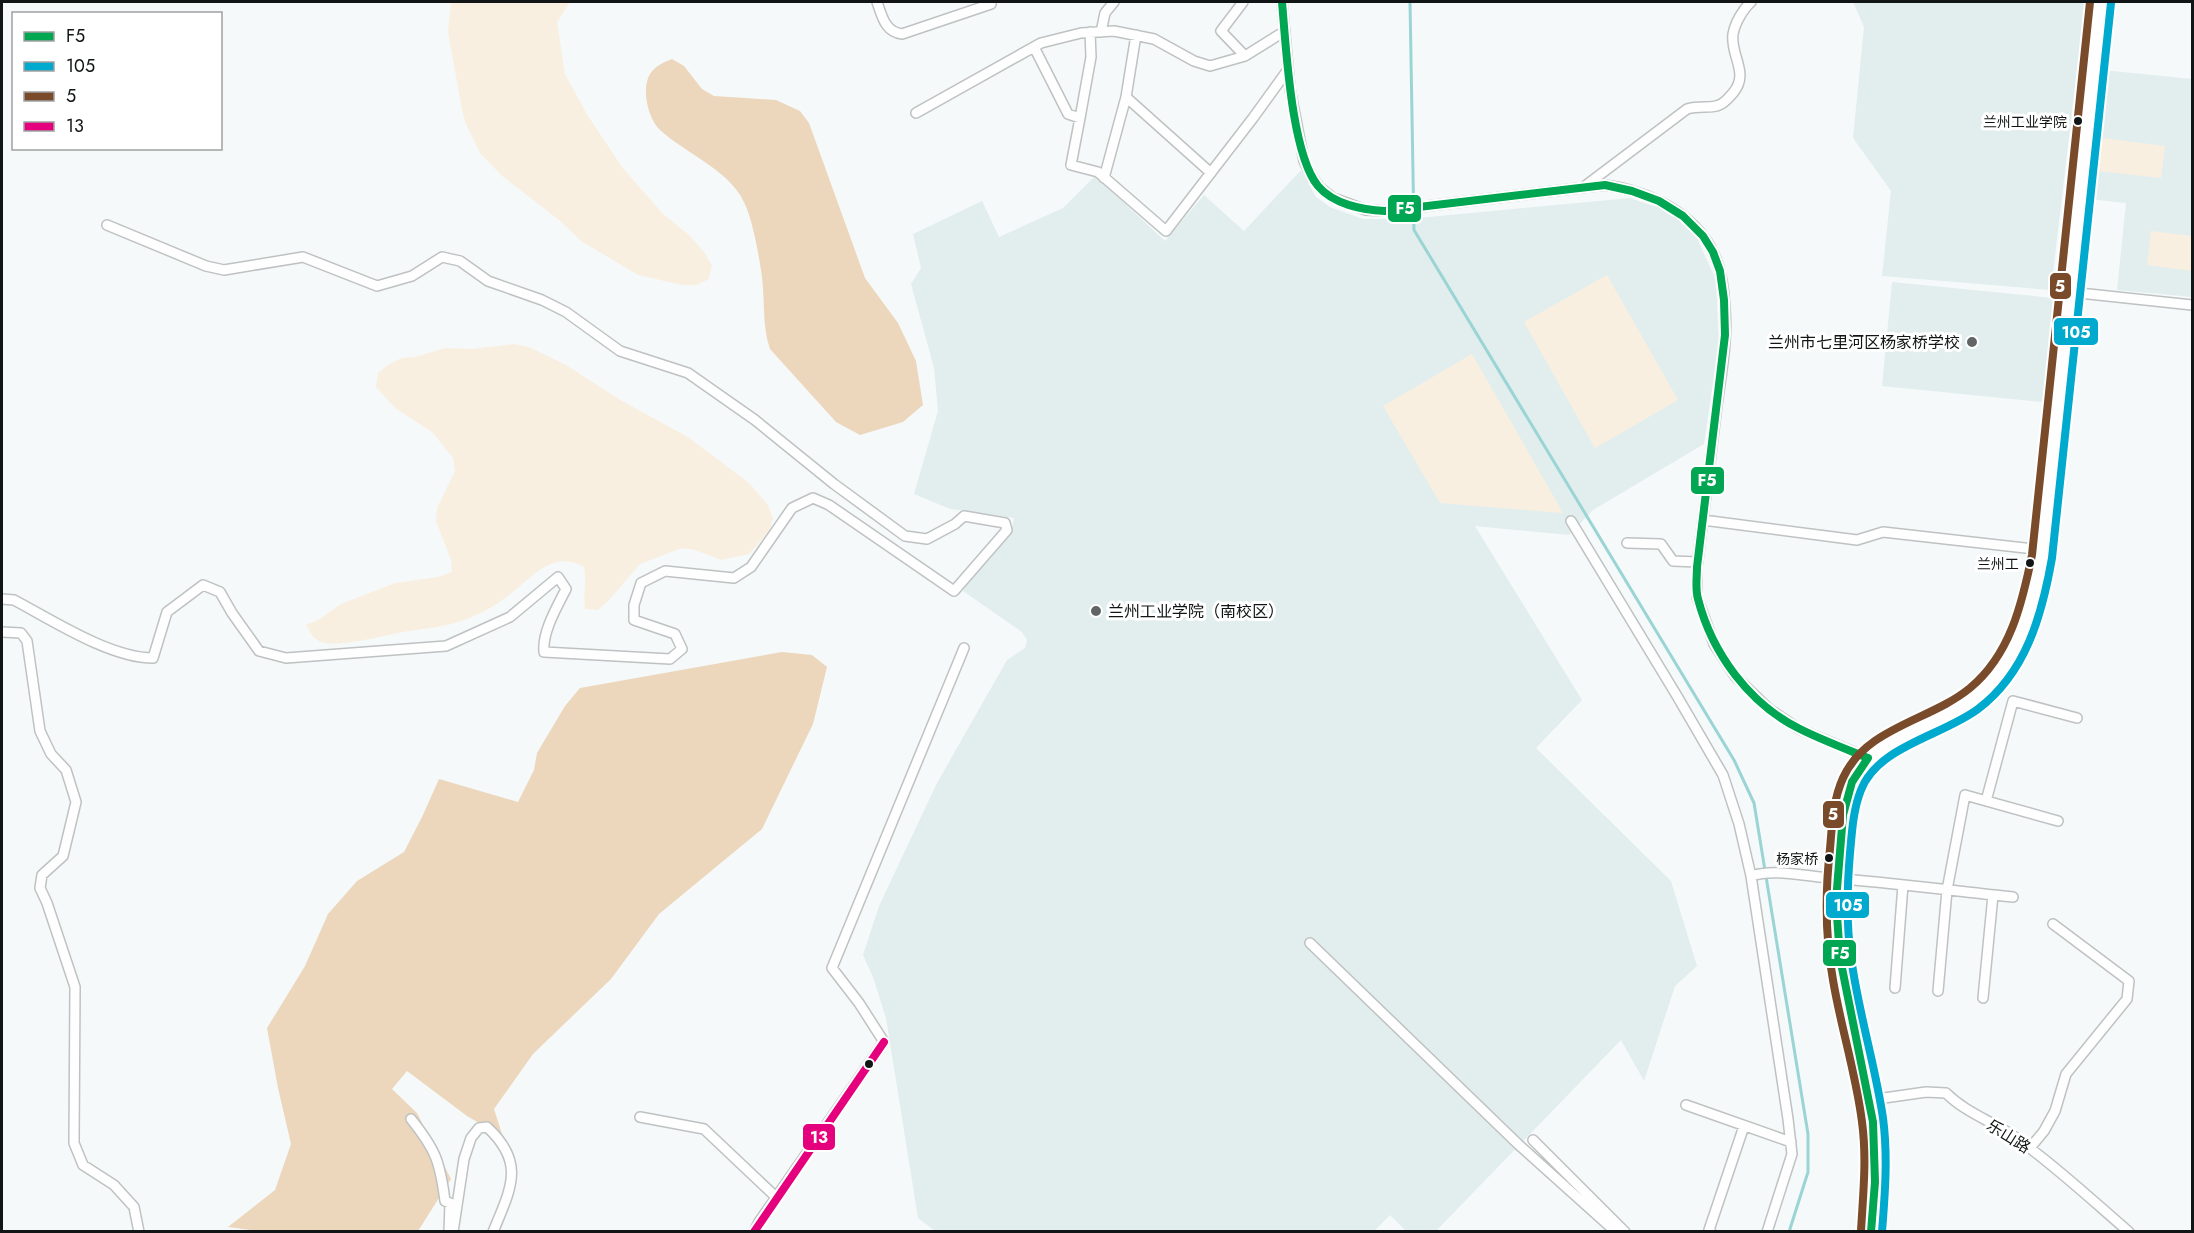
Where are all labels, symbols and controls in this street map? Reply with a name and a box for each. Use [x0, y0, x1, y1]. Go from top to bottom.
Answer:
legend [12, 12, 222, 150]
text: F5 [66, 23, 85, 49]
text: 105 [66, 53, 95, 79]
text: 5 [66, 83, 76, 109]
place label: 兰州工业学院 [1983, 112, 2067, 132]
text: 13 [66, 113, 84, 139]
marker: 兰州工业学院 [2072, 115, 2084, 127]
line badge: F5 [1387, 194, 1422, 223]
text: F5 [1395, 197, 1415, 220]
line badge: 5 [2049, 272, 2072, 300]
text: 5 [2055, 275, 2065, 298]
line badge: 105 [2053, 317, 2099, 346]
text: 105 [2061, 321, 2091, 344]
place label: 兰州市七里河区杨家桥学校 [1768, 331, 1960, 354]
marker: 兰州市七里河区杨家桥学校 [1965, 335, 1979, 349]
line badge: F5 [1690, 466, 1725, 495]
text: F5 [1697, 469, 1717, 492]
place label: 兰州工 [1977, 554, 2019, 574]
marker: 兰州工 [2024, 557, 2036, 569]
place label: 兰州工业学院（南校区） [1108, 600, 1284, 623]
marker: 兰州工业学院（南校区） [1089, 604, 1103, 618]
line badge: 5 [1822, 800, 1845, 829]
text: 5 [1828, 803, 1838, 826]
place label: 杨家桥 [1776, 849, 1818, 869]
marker: 杨家桥 [1823, 852, 1835, 864]
line badge: 105 [1825, 891, 1870, 919]
text: 105 [1833, 894, 1863, 917]
line badge: F5 [1822, 939, 1857, 967]
text: F5 [1830, 942, 1850, 965]
unlabelled marker [863, 1058, 875, 1070]
street label: 乐山路 [1982, 1114, 2035, 1159]
line badge: 13 [802, 1123, 836, 1151]
text: 13 [810, 1126, 828, 1149]

